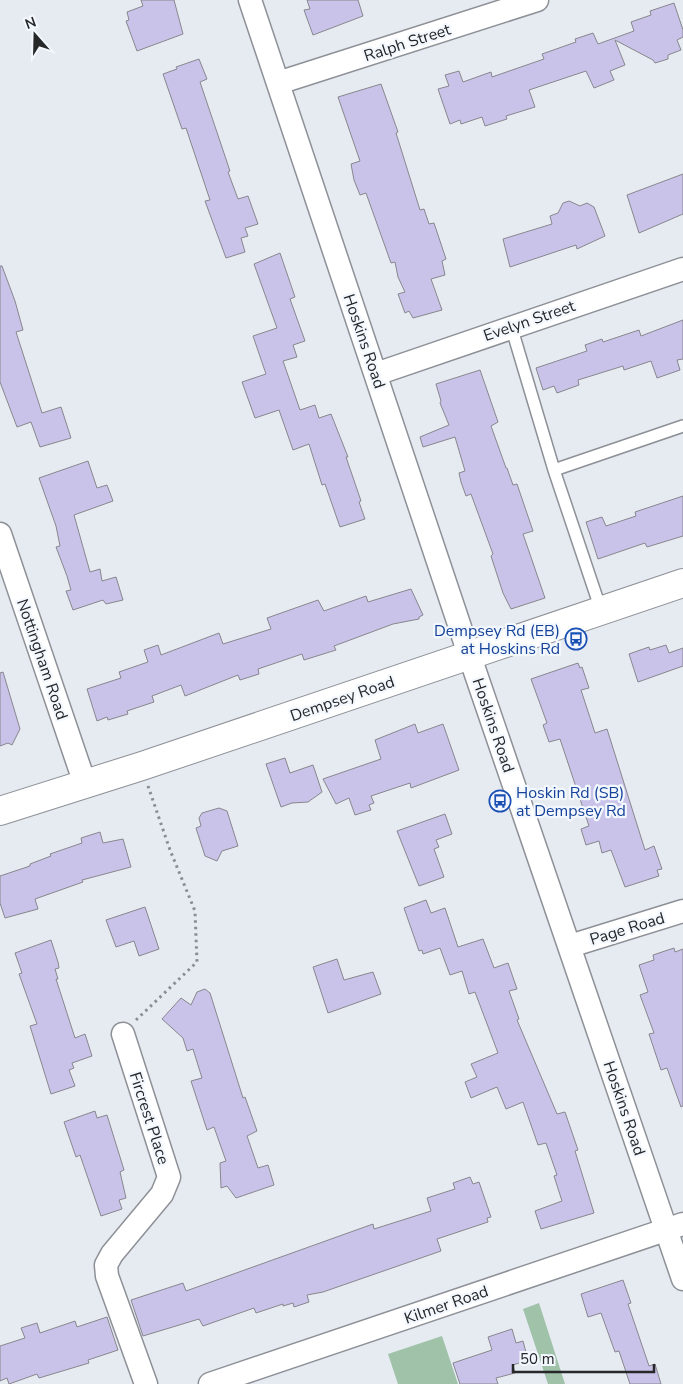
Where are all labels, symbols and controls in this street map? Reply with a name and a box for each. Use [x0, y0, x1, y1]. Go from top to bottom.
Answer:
north arrow [10, 10, 60, 60]
text: N [23, 13, 39, 34]
street label: Ralph Street [361, 18, 454, 67]
street label: Hoskins Road [338, 291, 391, 392]
street label: Evelyn Street [481, 295, 578, 347]
street label: Nottingham Road [11, 596, 73, 723]
place label: Dempsey Rd (EB) at Hoskins Rd [434, 620, 560, 660]
bus stop icon: Dempsey Rd (EB) at Hoskins Rd [564, 627, 588, 651]
street label: Dempsey Road [287, 671, 397, 727]
street label: Hoskins Road [467, 675, 520, 776]
place label: Hoskin Rd (SB) at Dempsey Rd [516, 782, 626, 822]
bus stop icon: Hoskin Rd (SB) at Dempsey Rd [488, 789, 512, 813]
street label: Page Road [587, 907, 668, 951]
street label: Hoskins Road [598, 1058, 651, 1159]
street label: Fircrest Place [124, 1069, 174, 1167]
street label: Kilmer Road [401, 1280, 491, 1330]
scale bar [513, 1342, 654, 1374]
text: 50 m [520, 1349, 555, 1369]

